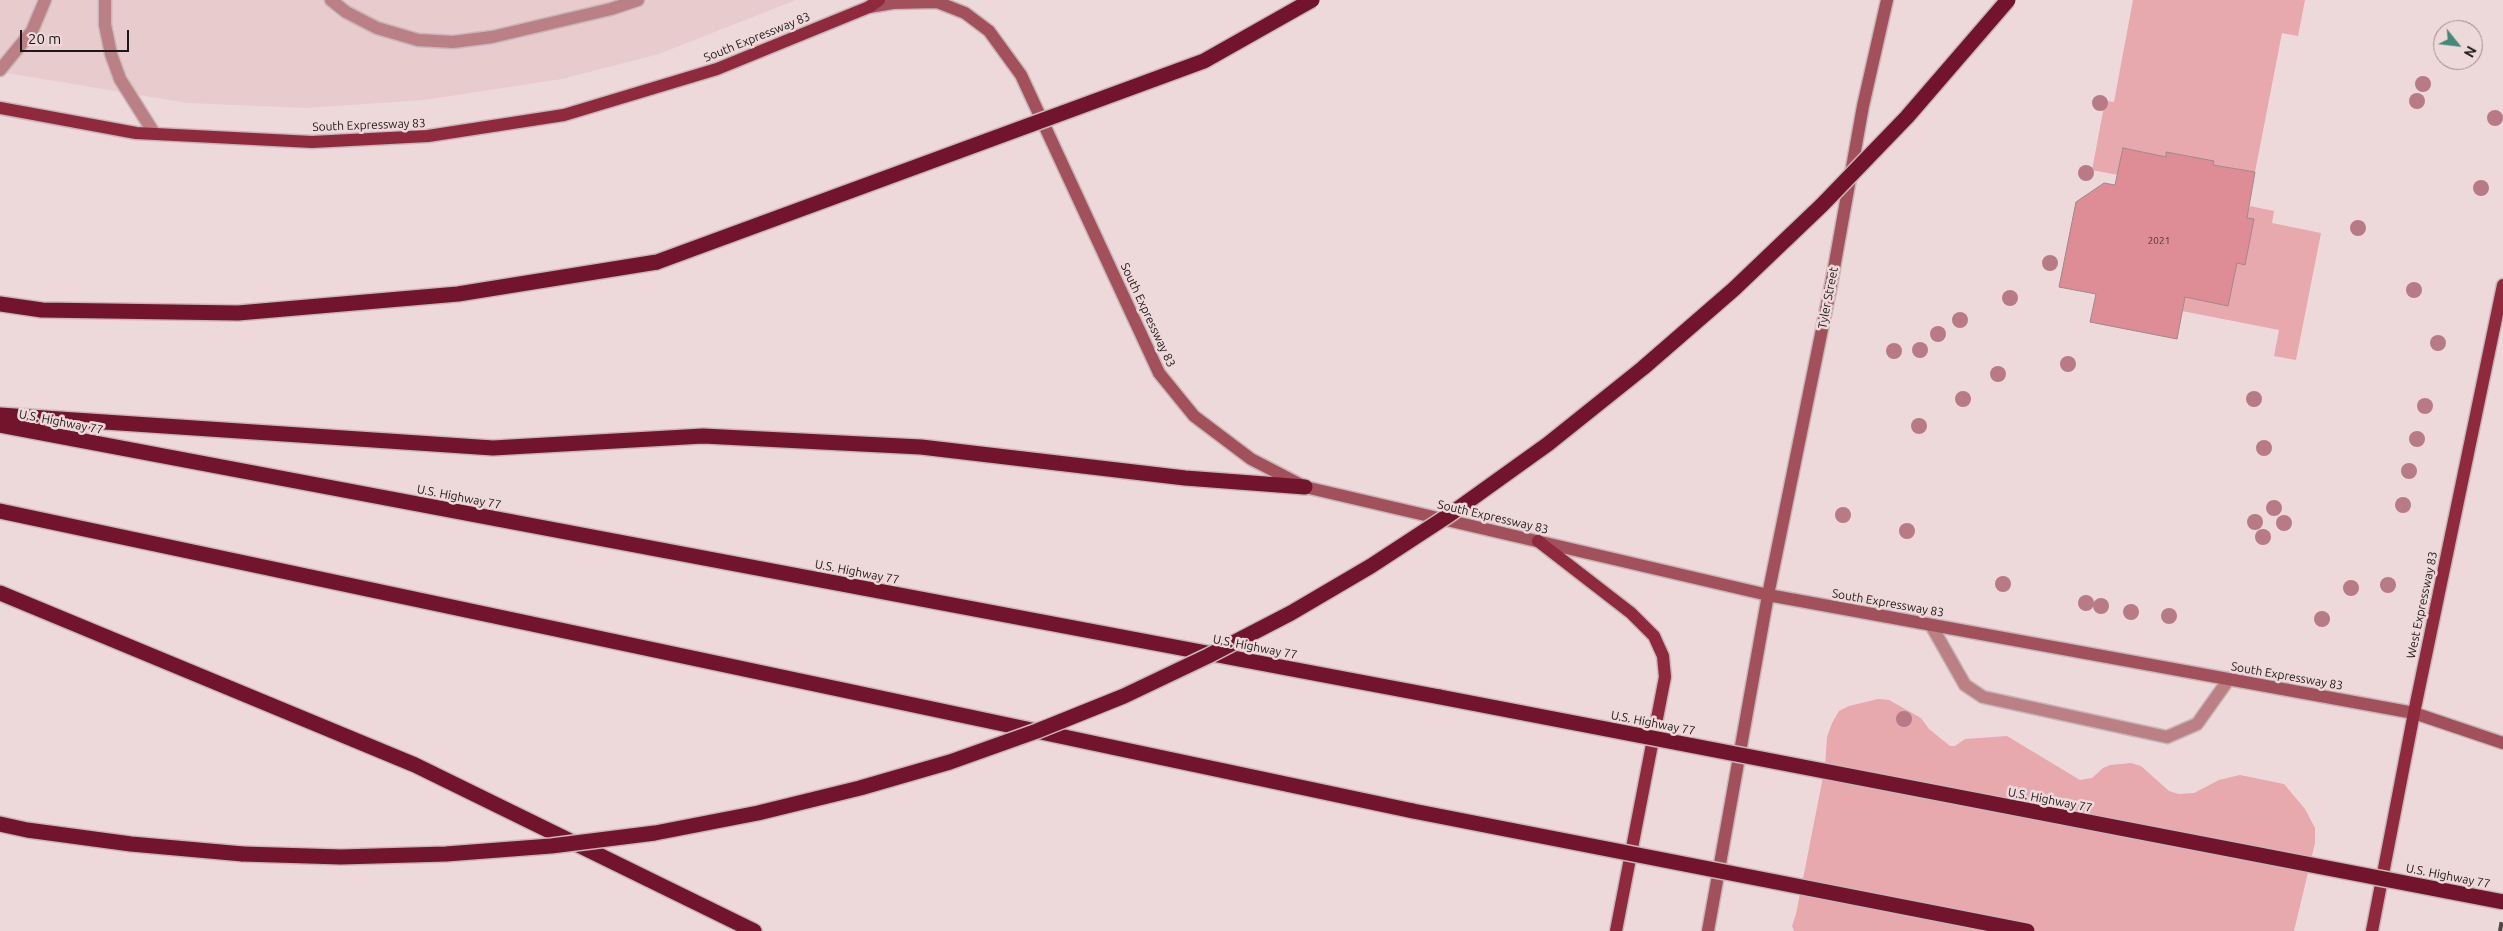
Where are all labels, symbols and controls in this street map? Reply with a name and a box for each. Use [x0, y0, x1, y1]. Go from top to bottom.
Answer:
street label: South Expressway 83 [702, 9, 812, 65]
scale bar [22, 20, 131, 52]
north arrow [2433, 20, 2483, 70]
text: 20 m [28, 30, 61, 47]
text: N [2461, 43, 2480, 60]
street label: South Expressway 83 [312, 116, 426, 134]
house number: 2021 [2148, 235, 2170, 247]
street label: South Expressway 83 [1117, 261, 1179, 369]
street label: Tyler Street [1815, 266, 1841, 330]
street label: U.S. Highway 77 [18, 407, 104, 437]
street label: U.S. Highway 77 [416, 482, 502, 512]
street label: South Expressway 83 [1436, 497, 1550, 537]
street label: West Expressway 83 [2404, 550, 2440, 660]
street label: U.S. Highway 77 [814, 557, 900, 587]
street label: South Expressway 83 [1831, 586, 1945, 620]
street label: U.S. Highway 77 [1212, 632, 1298, 662]
street label: South Expressway 83 [2230, 659, 2344, 693]
street label: U.S. Highway 77 [1610, 708, 1696, 738]
street label: U.S. Highway 77 [2007, 785, 2093, 815]
street label: U.S. Highway 77 [2405, 861, 2491, 891]

